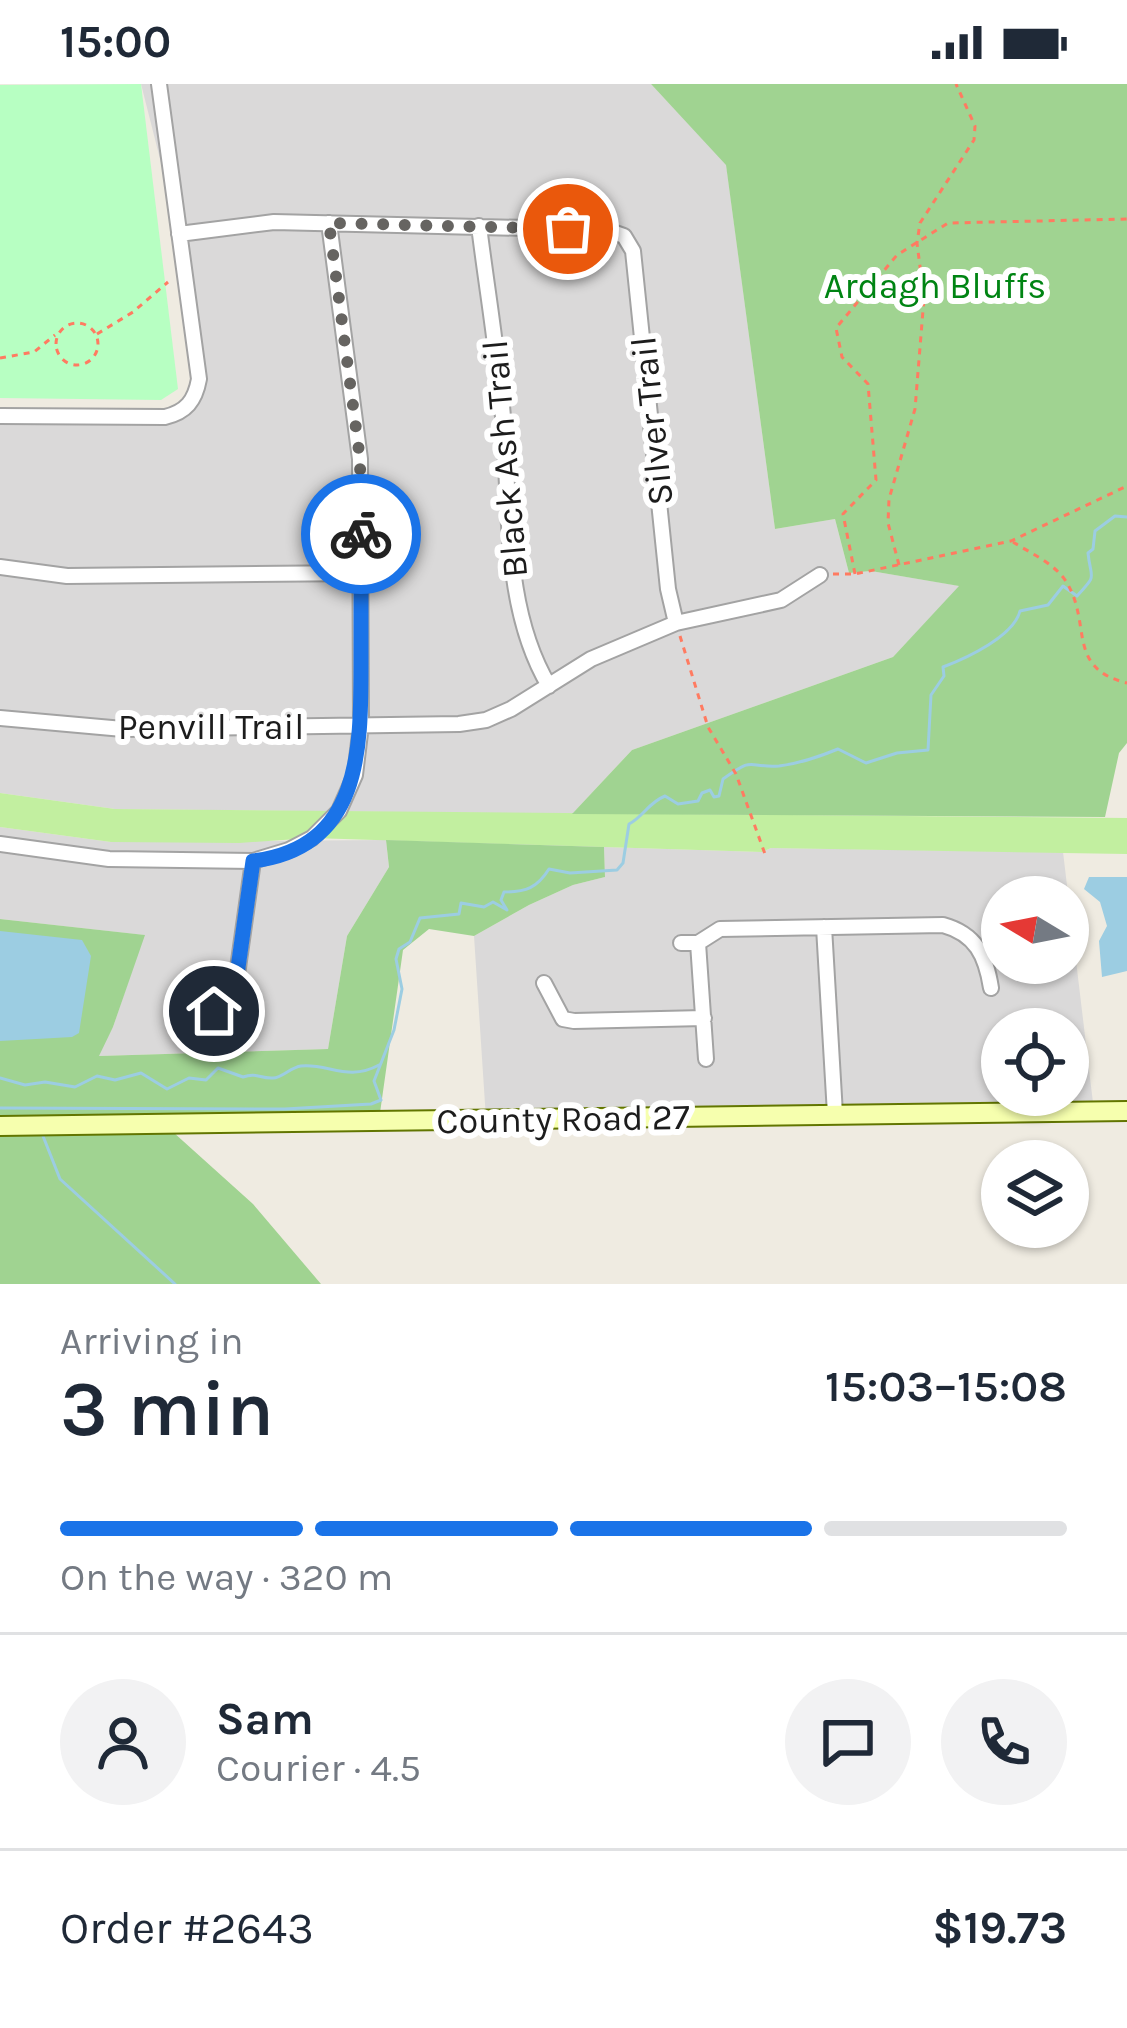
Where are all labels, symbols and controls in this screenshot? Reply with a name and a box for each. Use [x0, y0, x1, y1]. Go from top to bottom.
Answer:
text: 15:00 [60, 16, 171, 68]
pin [517, 178, 619, 280]
icon: bag [535, 196, 601, 262]
park label: Ardagh Bluffs [824, 265, 1046, 307]
street label: Silver Trail [622, 334, 682, 508]
street label: Black Ash Trail [474, 338, 536, 580]
courier [301, 474, 421, 594]
icon: bike [328, 501, 394, 567]
street label: Penvill Trail [118, 706, 304, 748]
north arrow [981, 876, 1089, 984]
map controls [981, 876, 1089, 1248]
pin [163, 960, 265, 1062]
icon: home [181, 978, 247, 1044]
button: locate [981, 1008, 1089, 1116]
street label: County Road 27 [436, 1096, 690, 1142]
button: layers [981, 1140, 1089, 1248]
text: Arriving in [60, 1318, 243, 1364]
text: 15:03–15:08 [825, 1360, 1067, 1412]
text: 3 min [60, 1363, 274, 1455]
text: On the way · 320 m [60, 1554, 393, 1600]
button: person [60, 1679, 186, 1805]
button: chat [785, 1679, 911, 1805]
button: phone [941, 1679, 1067, 1805]
text: Sam [216, 1693, 314, 1745]
text: Courier · 4.5 [216, 1745, 421, 1791]
text: Order #2643 [60, 1902, 314, 1954]
text: $19.73 [932, 1902, 1067, 1954]

